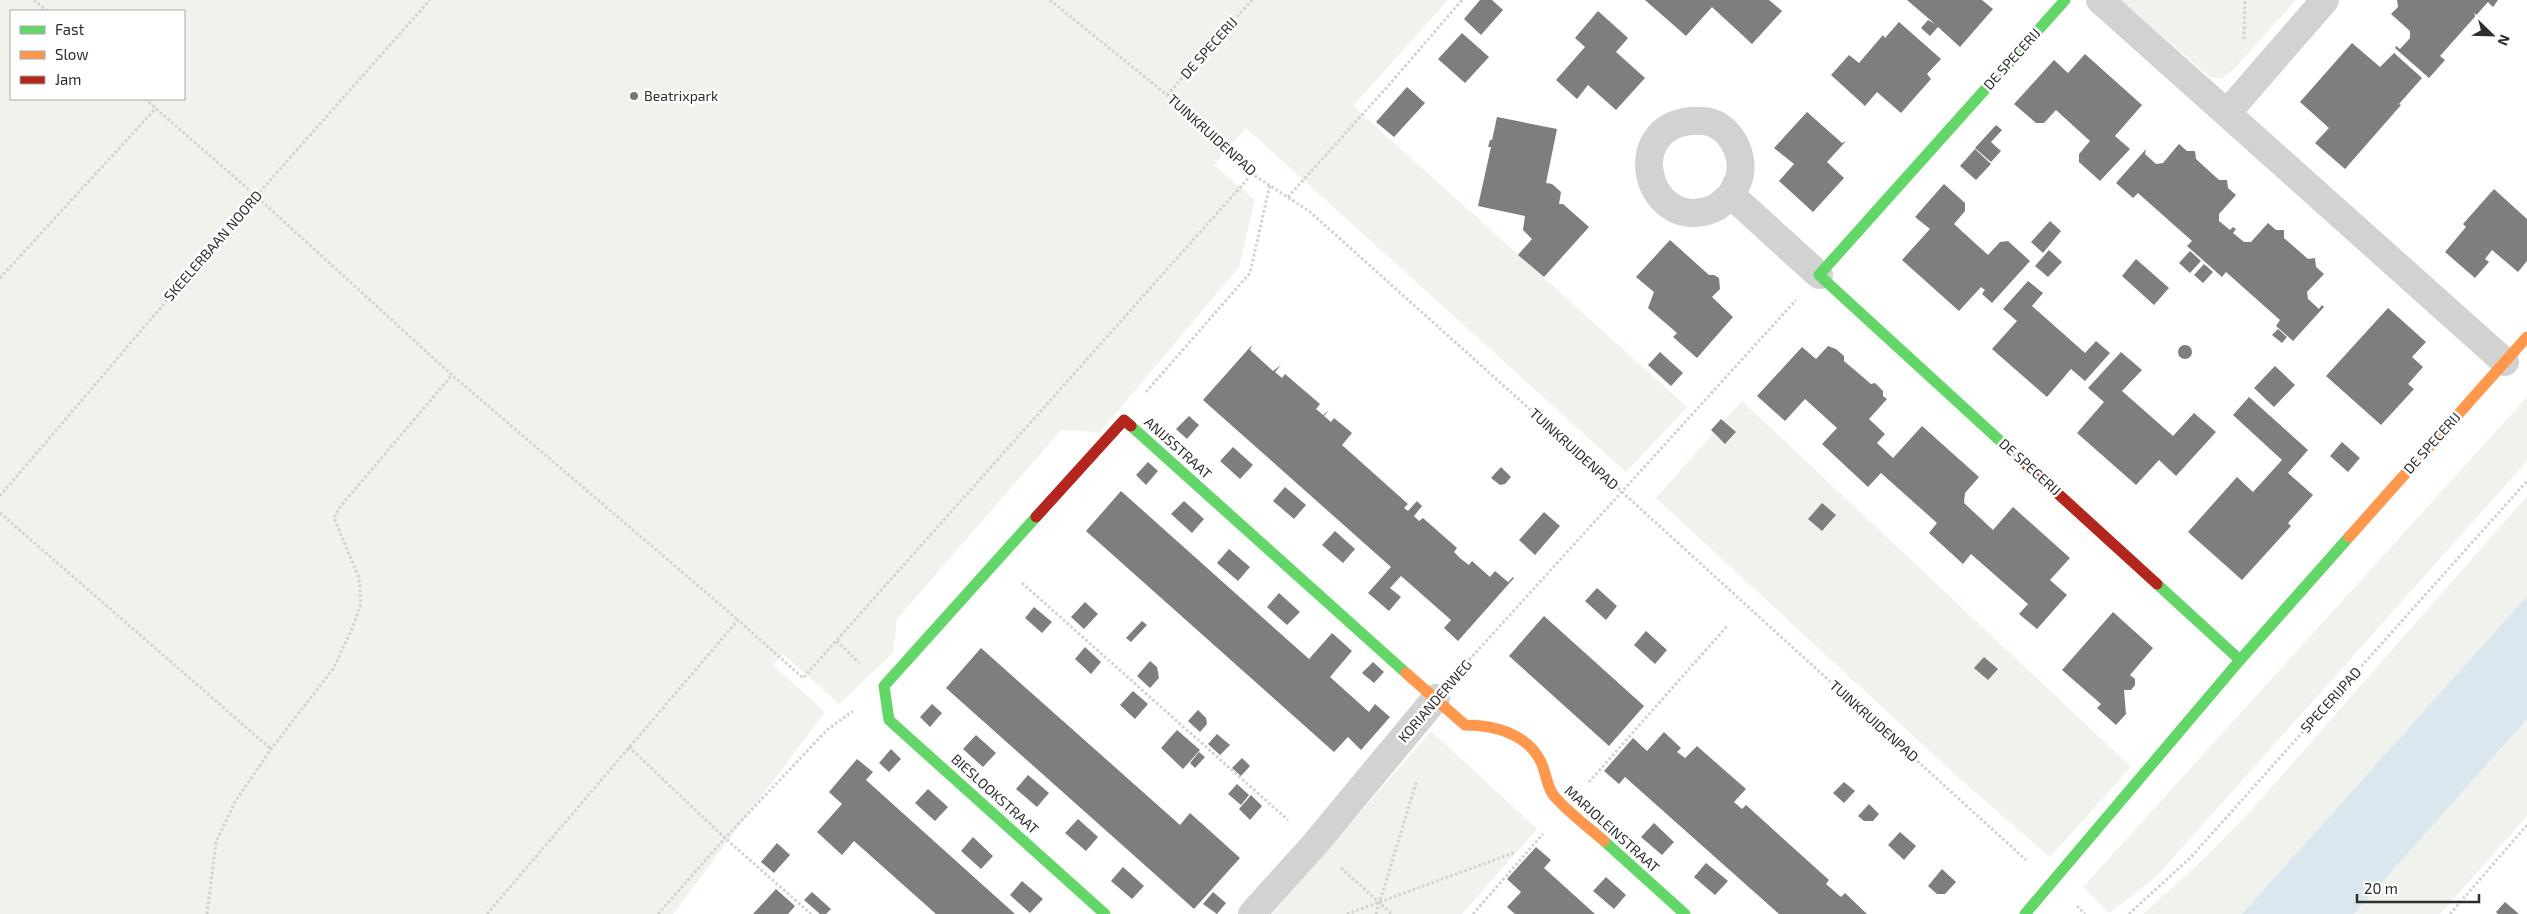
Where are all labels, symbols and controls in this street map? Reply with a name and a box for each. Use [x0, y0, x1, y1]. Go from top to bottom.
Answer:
legend [10, 10, 185, 100]
north arrow [2467, 10, 2517, 60]
street label: DE SPECERIJ [1177, 13, 1241, 82]
text: Fast [55, 20, 85, 38]
street label: DE SPECERIJ [1980, 24, 2044, 93]
text: N [2495, 32, 2514, 48]
text: Slow [55, 45, 89, 63]
text: Jam [55, 70, 81, 88]
place label: Beatrixpark [644, 87, 718, 104]
marker: Beatrixpark [628, 90, 640, 102]
street label: TUINKRUIDENPAD [1164, 90, 1260, 179]
street label: SKEELERBAAN NOORD [160, 187, 265, 304]
street label: TUINKRUIDENPAD [1526, 404, 1622, 493]
street label: DE SPECERIJ [2400, 408, 2464, 477]
street label: ANIJSSTRAAT [1141, 413, 1215, 482]
street label: DE SPECERIJ [1996, 435, 2065, 499]
street label: KORIANDERWEG [1394, 656, 1475, 745]
street label: SPECERIJPAD [2297, 663, 2365, 736]
street label: TUINKRUIDENPAD [1826, 676, 1922, 765]
street label: BIESLOOKSTRAAT [948, 750, 1042, 837]
street label: MARJOLEINSTRAAT [1561, 782, 1663, 876]
scale bar [2357, 872, 2480, 904]
text: 20 m [2364, 879, 2398, 897]

